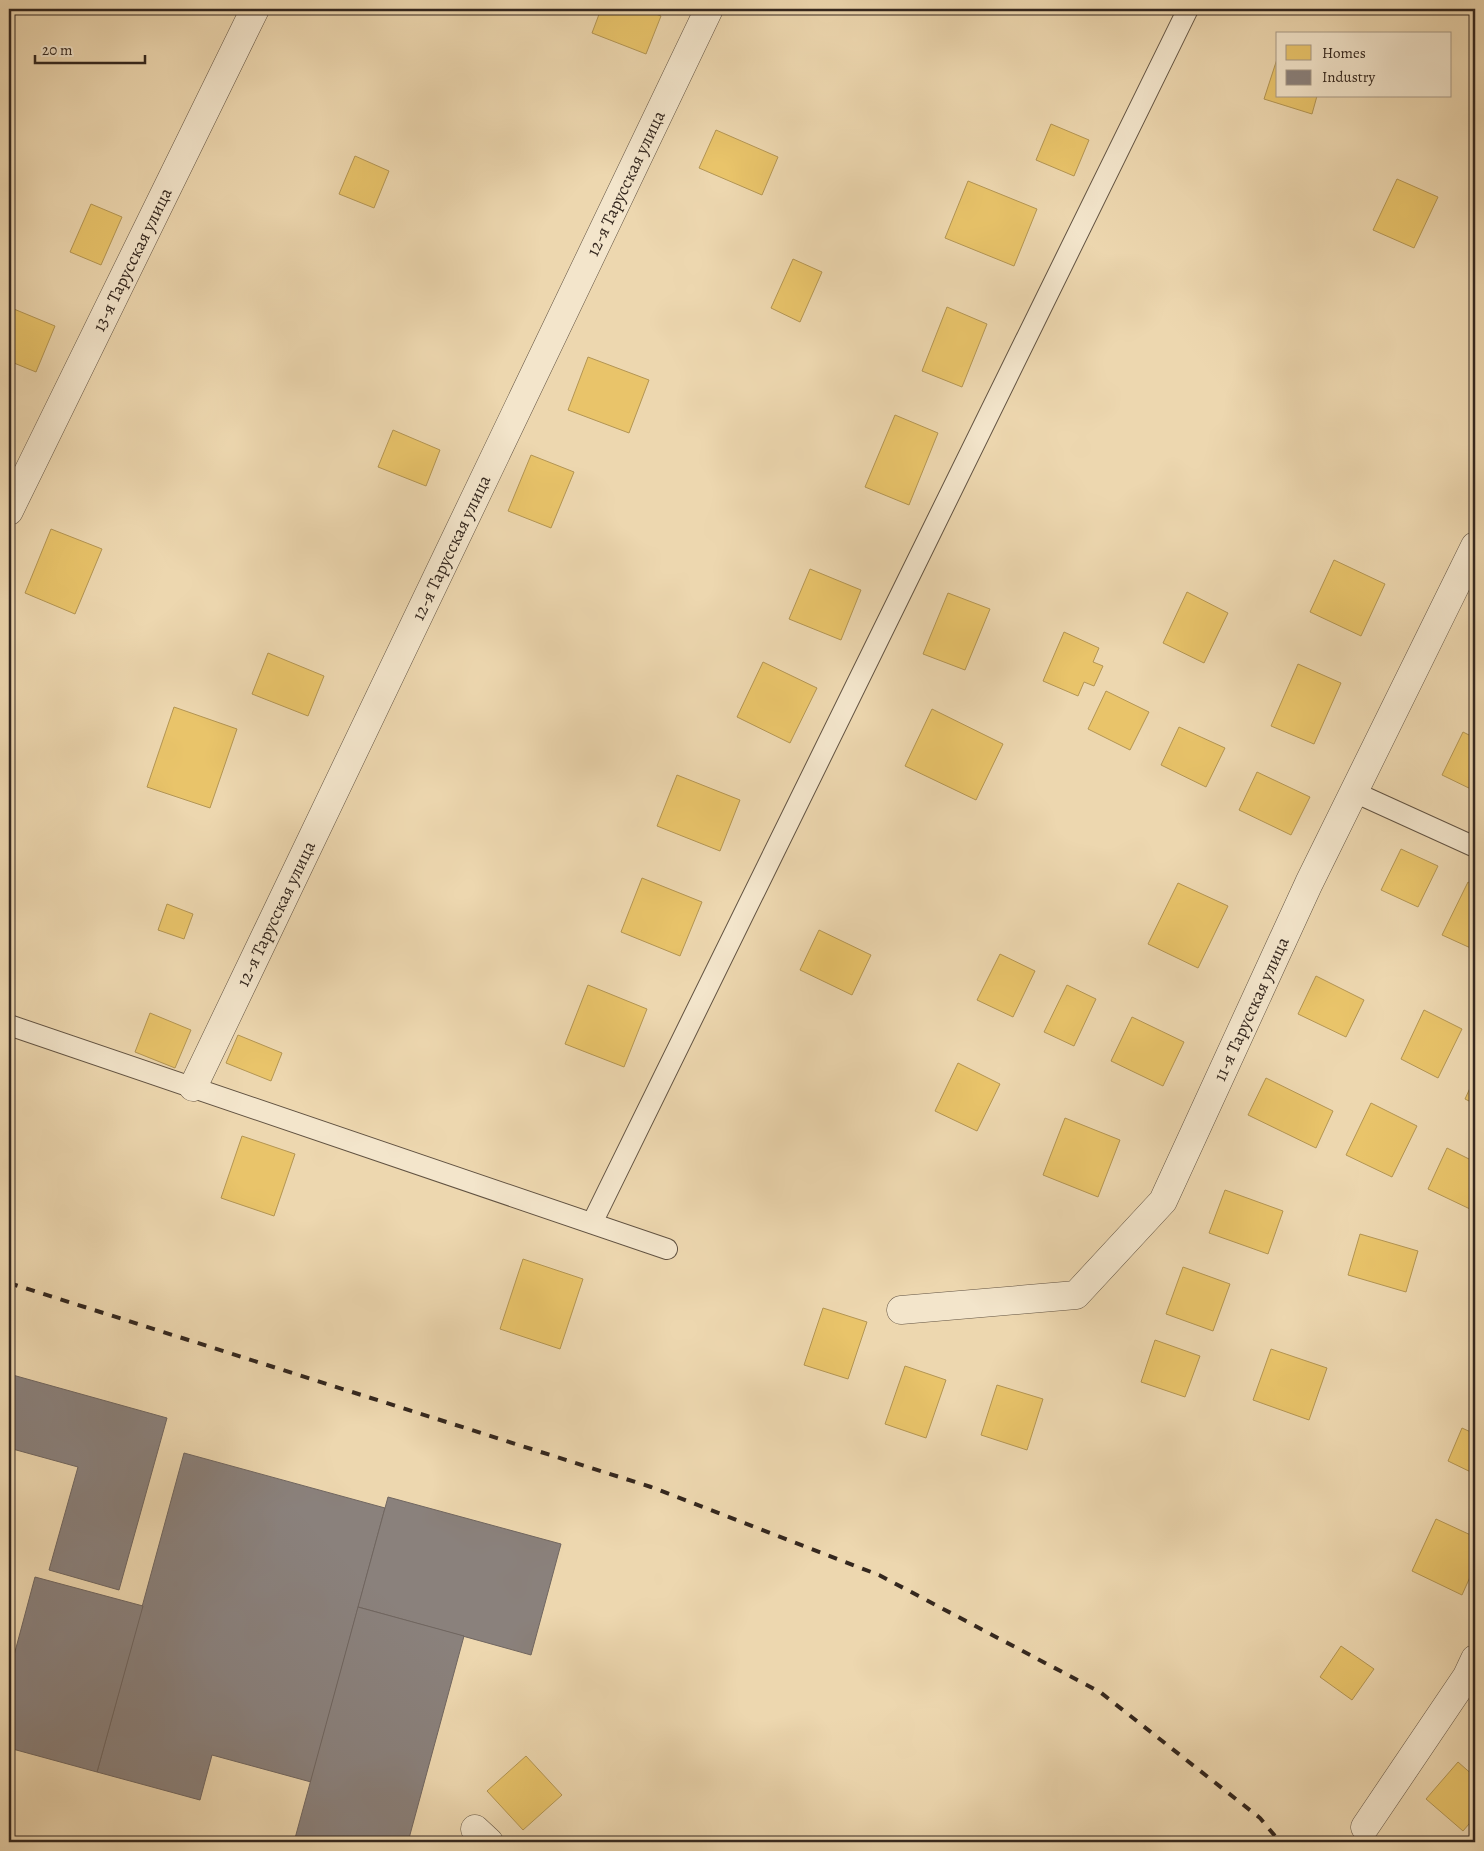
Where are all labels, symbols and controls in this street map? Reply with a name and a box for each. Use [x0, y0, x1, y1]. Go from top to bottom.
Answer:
scale bar [35, 32, 145, 64]
legend [1276, 32, 1452, 98]
text: 20 m [42, 40, 73, 60]
text: Homes [1322, 43, 1366, 63]
text: Industry [1322, 67, 1376, 87]
street label: 12-я Тарусская улица [581, 106, 671, 260]
street label: 13-я Тарусская улица [87, 183, 178, 336]
street label: 12-я Тарусская улица [406, 470, 497, 624]
street label: 12-я Тарусская улица [231, 836, 321, 991]
street label: 11-я Тарусская улица [1208, 932, 1295, 1085]

